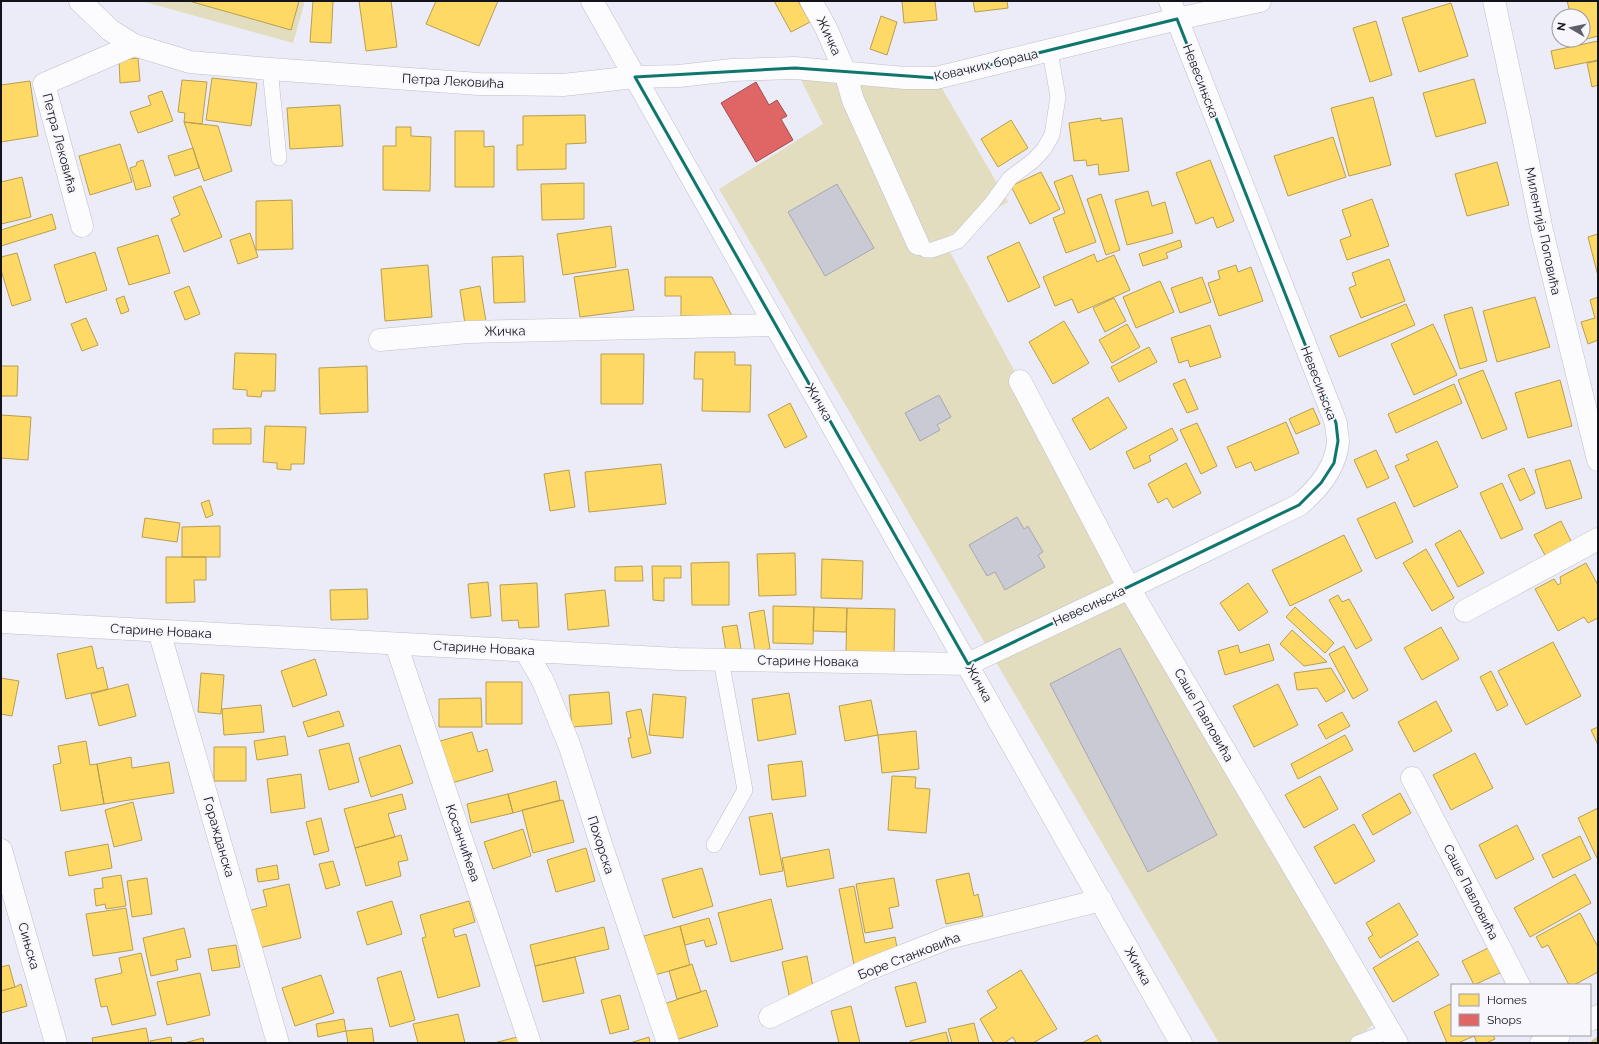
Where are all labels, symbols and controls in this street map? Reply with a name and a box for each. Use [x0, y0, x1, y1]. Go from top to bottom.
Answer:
north arrow [1551, 8, 1591, 48]
street label: Жичка [814, 14, 844, 58]
text: N [1555, 21, 1569, 32]
street label: Невесињска [1180, 42, 1222, 120]
street label: Ковачких бораца [933, 46, 1039, 84]
street label: Петра Лековића [402, 71, 504, 91]
street label: Петра Лековића [40, 92, 80, 194]
street label: Милентија Поповића [1522, 166, 1564, 296]
street label: Жичка [484, 323, 526, 339]
street label: Невесињска [1298, 344, 1340, 422]
street label: Жичка [802, 380, 836, 424]
street label: Невесињска [1050, 583, 1128, 629]
street label: Старине Новака [110, 621, 212, 641]
street label: Старине Новака [433, 638, 535, 658]
street label: Старине Новака [757, 653, 859, 669]
street label: Жичка [962, 661, 996, 705]
street label: Саше Павловића [1171, 666, 1237, 764]
street label: Горажданска [200, 795, 238, 879]
street label: Косанчићева [443, 802, 483, 884]
street label: Похорска [585, 814, 617, 876]
street label: Саше Павловића [1440, 842, 1502, 942]
street label: Сињска [15, 921, 43, 971]
street label: Боре Станковића [856, 930, 962, 982]
street label: Жичка [1121, 944, 1155, 988]
legend [1451, 984, 1591, 1036]
text: Homes [1487, 993, 1527, 1007]
text: Shops [1487, 1013, 1522, 1027]

